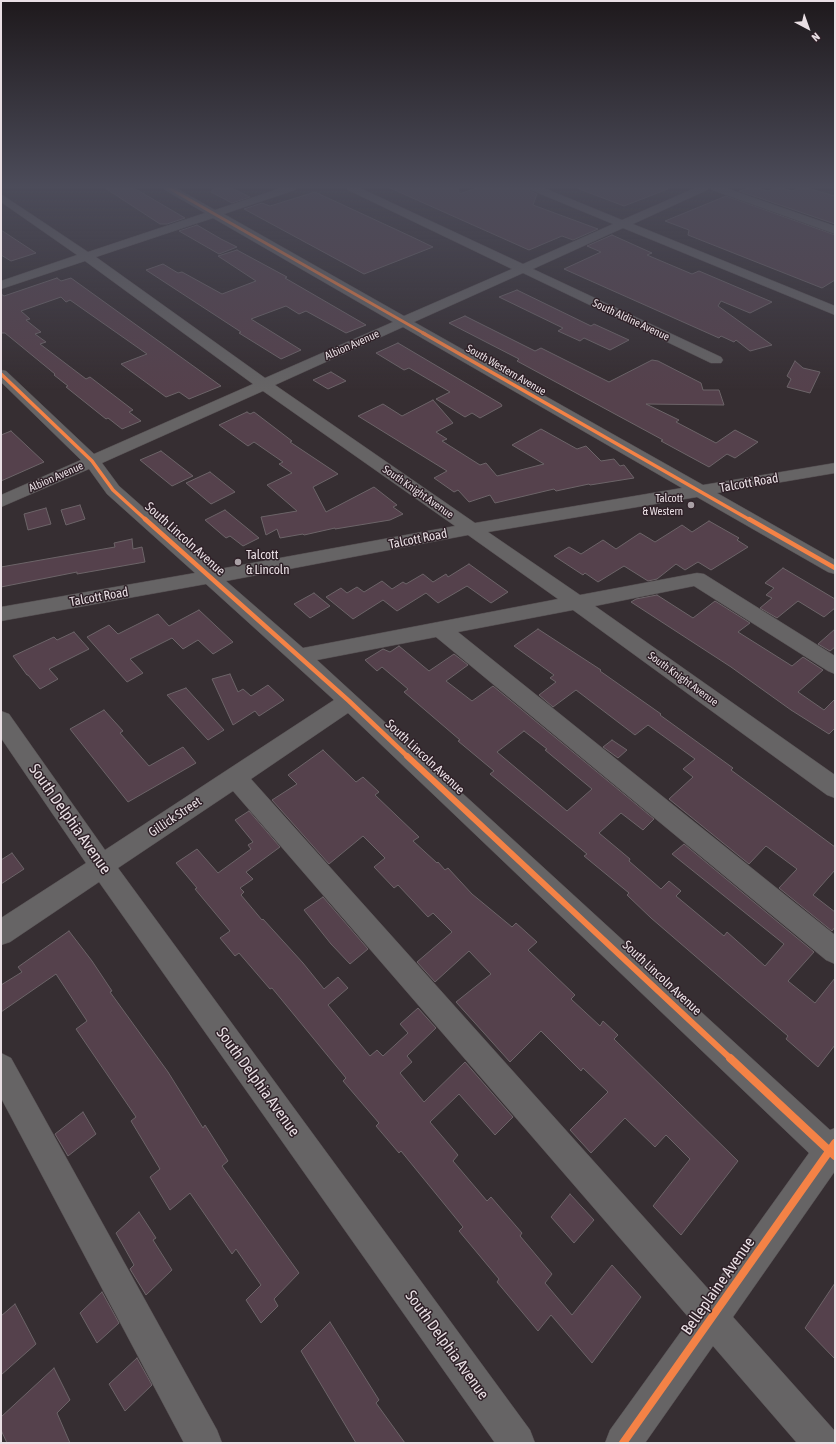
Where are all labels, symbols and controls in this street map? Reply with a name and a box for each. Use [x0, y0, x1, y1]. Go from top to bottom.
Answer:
north arrow [788, 8, 828, 48]
text: N [809, 30, 822, 44]
street label: South Aldine Avenue [590, 296, 672, 344]
street label: Albion Avenue [323, 327, 381, 363]
street label: South Western Avenue [464, 342, 548, 398]
street label: Albion Avenue [27, 459, 85, 495]
street label: South Knight Avenue [380, 463, 456, 521]
street label: Talcott Road [719, 470, 779, 496]
place label: Talcott & Western [643, 492, 683, 518]
street label: South Lincoln Avenue [142, 499, 228, 579]
marker: Talcott & Western [686, 500, 696, 510]
street label: Talcott Road [387, 526, 449, 552]
place label: Talcott & Lincoln [246, 547, 290, 578]
marker: Talcott & Lincoln [233, 557, 243, 567]
street label: Talcott Road [69, 584, 129, 610]
street label: South Knight Avenue [645, 649, 721, 709]
street label: South Lincoln Avenue [382, 716, 468, 798]
street label: South Delphia Avenue [25, 760, 115, 878]
street label: Gillick Street [146, 794, 204, 840]
street label: South Lincoln Avenue [619, 937, 705, 1019]
street label: South Delphia Avenue [212, 1024, 304, 1140]
street label: Belleplaine Avenue [677, 1233, 759, 1339]
street label: South Delphia Avenue [401, 1287, 493, 1403]

